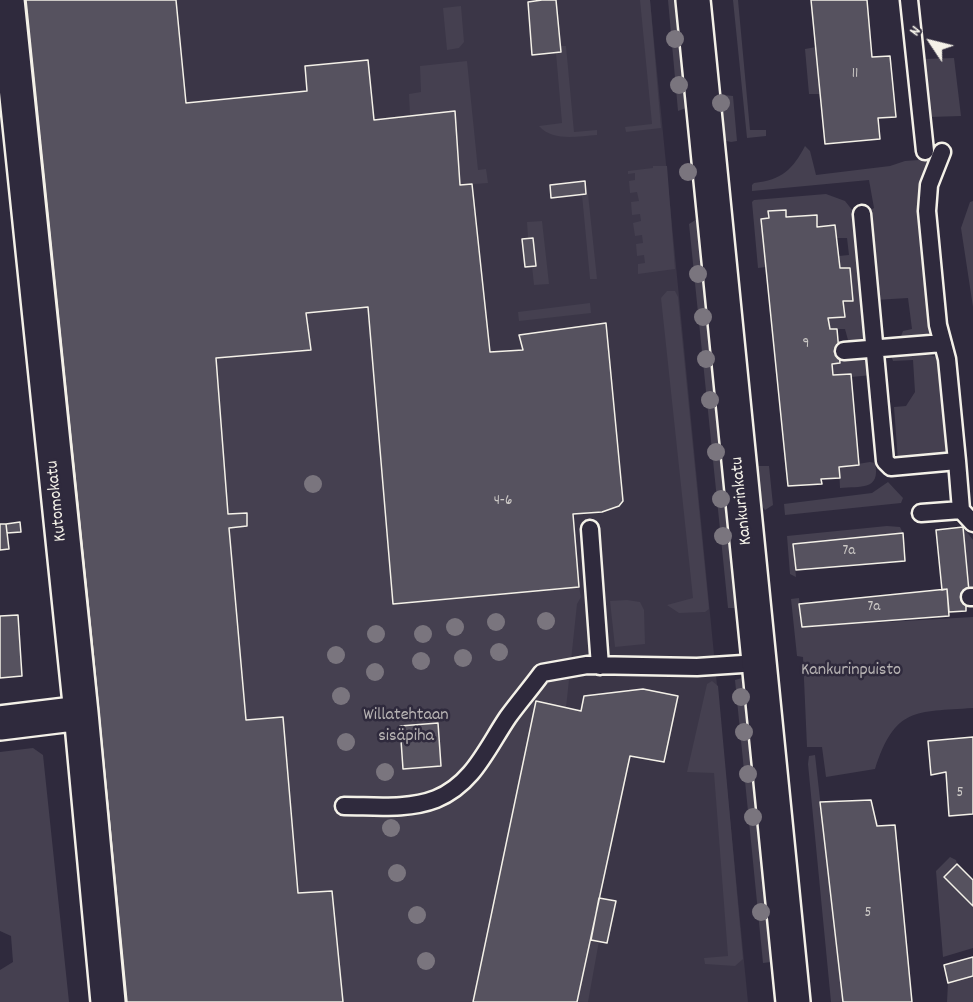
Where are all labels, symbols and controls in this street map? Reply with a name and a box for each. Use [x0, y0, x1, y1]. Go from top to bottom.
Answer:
north arrow [901, 12, 961, 72]
text: N [904, 22, 928, 41]
house number: 11 [852, 66, 858, 84]
house number: 9 [803, 336, 809, 354]
street label: Kankurinkatu [728, 456, 758, 546]
street label: Kutomokatu [43, 459, 73, 543]
house number: 4-6 [494, 493, 512, 511]
house number: 7a [843, 543, 855, 561]
house number: 7a [868, 599, 880, 617]
park label: Kankurinpuisto [801, 661, 901, 683]
park label: Willatehtaan sisäpiha [363, 706, 449, 748]
house number: 5 [957, 785, 963, 803]
house number: 5 [865, 905, 871, 923]

